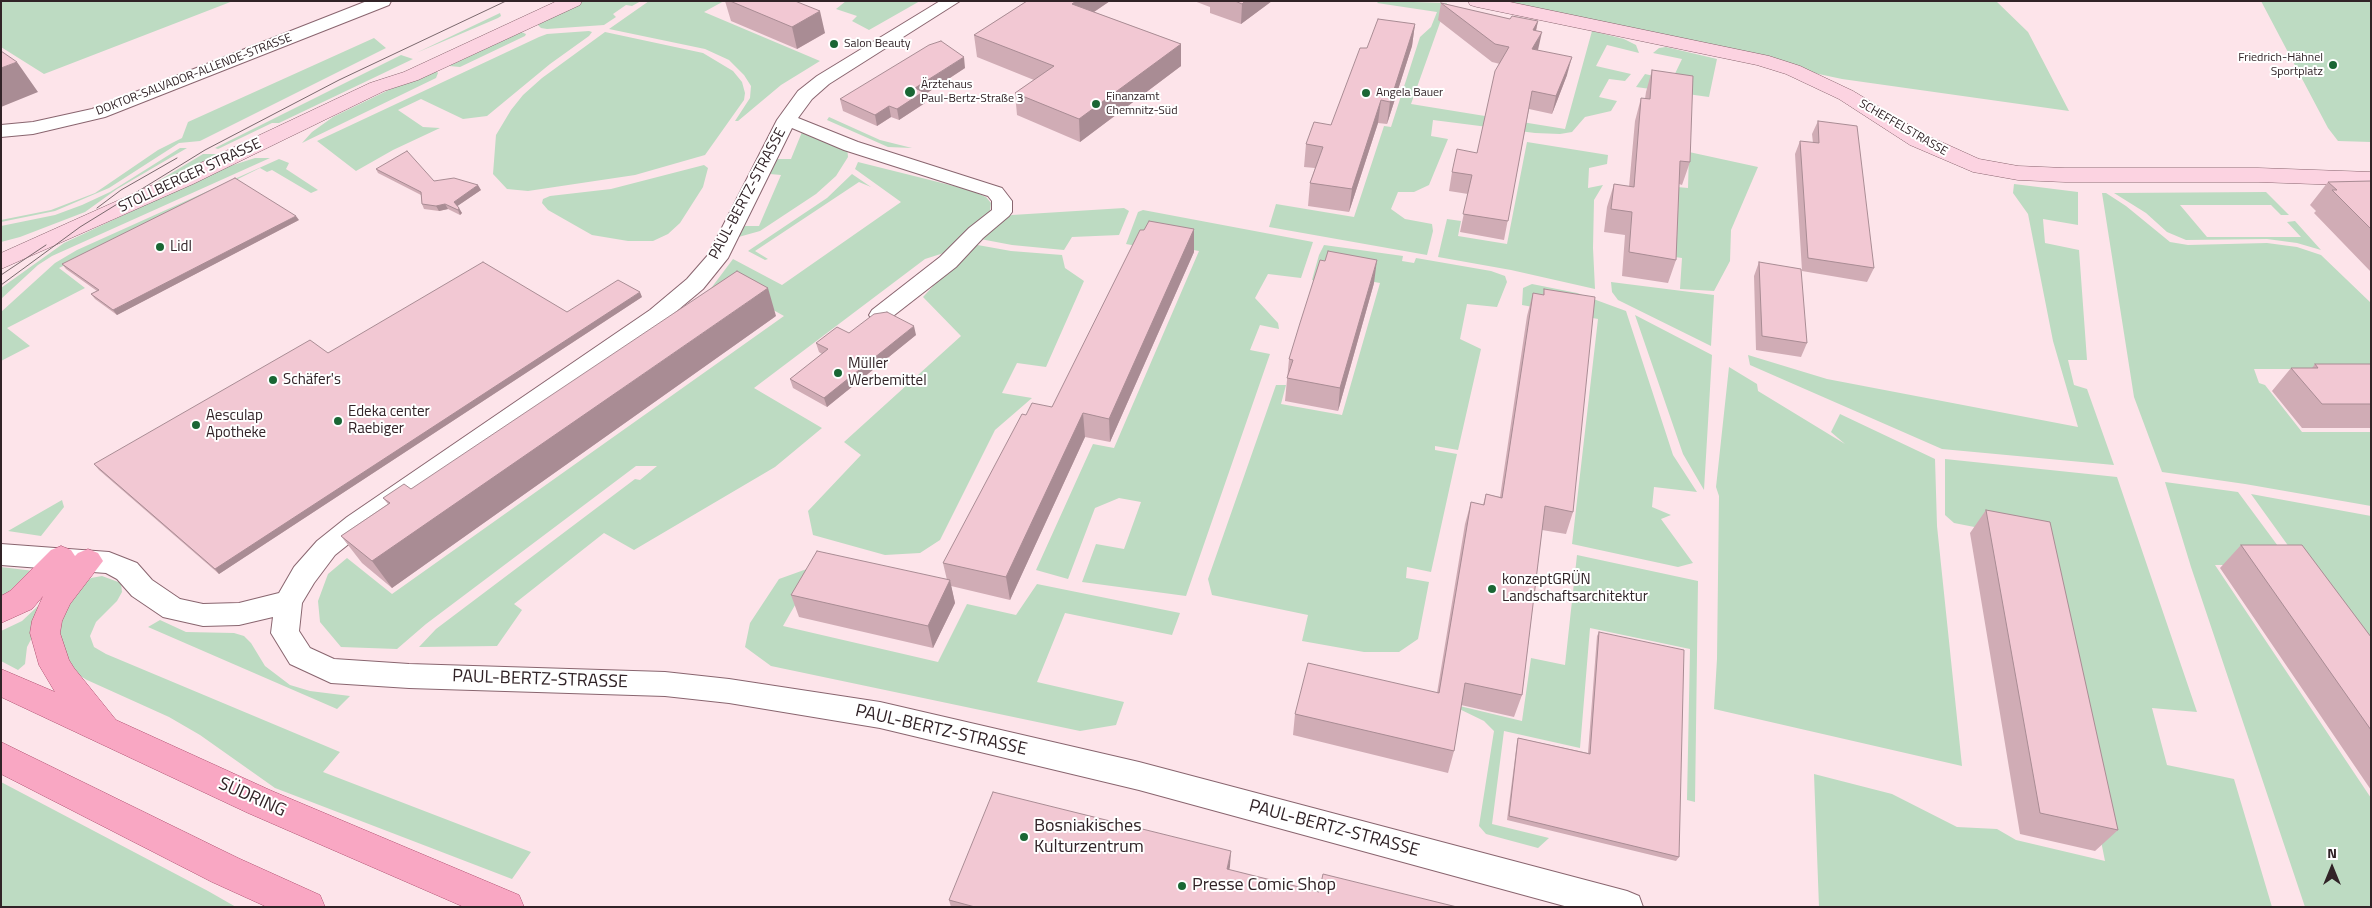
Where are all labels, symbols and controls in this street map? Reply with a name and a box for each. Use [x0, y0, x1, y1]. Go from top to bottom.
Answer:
street label: DOKTOR-SALVADOR-ALLENDE-STRASSE [94, 31, 294, 119]
place label: Salon Beauty [844, 37, 911, 51]
marker: Salon Beauty [828, 38, 840, 50]
place label: Friedrich-Hähnel Sportplatz [2238, 51, 2323, 79]
marker: Friedrich-Hähnel Sportplatz [2327, 59, 2339, 71]
place label: Ärztehaus Paul-Bertz-Straße 3 [921, 78, 1023, 106]
marker: Ärztehaus Paul-Bertz-Straße 3 [903, 85, 917, 99]
place label: Angela Bauer [1376, 86, 1443, 100]
marker: Angela Bauer [1360, 87, 1372, 99]
place label: Finanzamt Chemnitz-Süd [1106, 90, 1178, 118]
street label: SCHEFFELSTRASSE [1856, 97, 1950, 159]
marker: Finanzamt Chemnitz-Süd [1090, 98, 1102, 110]
street label: PAUL-BERTZ-STRASSE [706, 125, 790, 263]
street label: STOLLBERGER STRASSE [116, 135, 264, 217]
place label: Lidl [170, 238, 192, 256]
marker: Lidl [154, 241, 166, 253]
place label: Müller Werbemittel [848, 355, 927, 390]
marker: Müller Werbemittel [832, 367, 844, 379]
place label: Schäfer's [283, 371, 341, 389]
marker: Schäfer's [267, 374, 279, 386]
place label: Edeka center Raebiger [348, 403, 430, 438]
place label: Aesculap Apotheke [206, 407, 266, 442]
marker: Edeka center Raebiger [332, 415, 344, 427]
marker: Aesculap Apotheke [190, 419, 202, 431]
place label: konzeptGRÜN Landschaftsarchitektur [1502, 571, 1648, 606]
marker: konzeptGRÜN Landschaftsarchitektur [1486, 583, 1498, 595]
street label: PAUL-BERTZ-STRASSE [452, 666, 628, 694]
street label: PAUL-BERTZ-STRASSE [853, 701, 1029, 761]
street label: SÜDRING [215, 774, 289, 822]
street label: PAUL-BERTZ-STRASSE [1246, 796, 1422, 862]
place label: Bosniakisches Kulturzentrum [1034, 816, 1144, 859]
marker: Bosniakisches Kulturzentrum [1018, 831, 1030, 843]
text: N [2327, 842, 2337, 863]
north arrow [2307, 843, 2357, 893]
place label: Presse Comic Shop [1192, 875, 1336, 897]
marker: Presse Comic Shop [1176, 880, 1188, 892]

